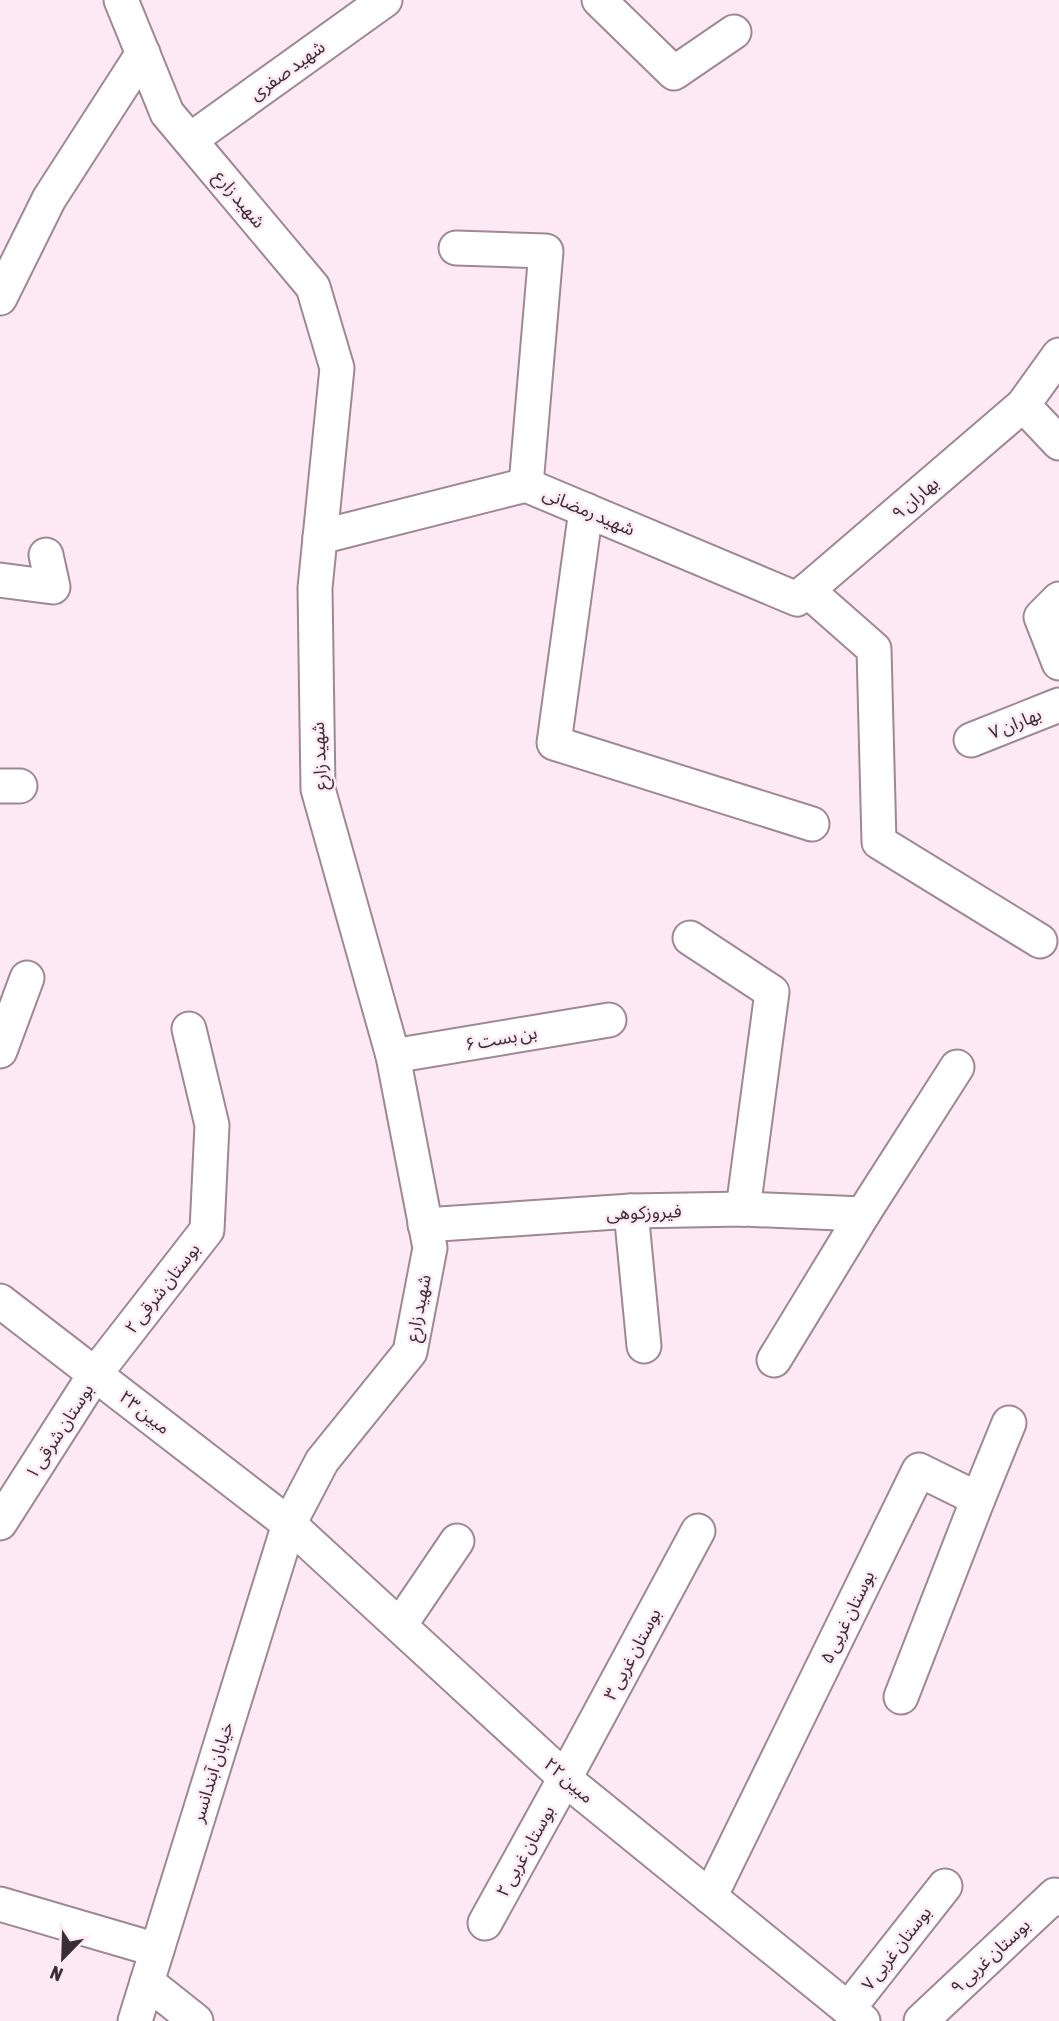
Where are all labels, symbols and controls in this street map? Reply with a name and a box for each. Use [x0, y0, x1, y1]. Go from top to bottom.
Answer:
street label: شهید صفری [245, 36, 329, 105]
street label: شهید زارع [207, 166, 270, 234]
street label: بهاران ۹ [887, 472, 943, 525]
street label: شهید رمضانی [540, 482, 638, 541]
street label: بهاران ۷ [986, 703, 1045, 744]
street label: شهید زارع [307, 721, 335, 791]
street label: بن بست ۶ [463, 1021, 539, 1056]
street label: فیروزکوهی [606, 1200, 682, 1225]
street label: بوستان شرقی ۲ [120, 1239, 205, 1338]
street label: شهید زارع [401, 1273, 439, 1344]
street label: بوستان شرقی ۱ [21, 1380, 98, 1483]
street label: مبین ۲۳ [115, 1386, 175, 1439]
street label: بوستان غربی ۵ [815, 1567, 879, 1667]
street label: بوستان غربی ۳ [599, 1605, 666, 1704]
street label: خیابان آبندانسر [186, 1719, 238, 1826]
street label: مبین ۲۲ [539, 1753, 598, 1808]
street label: بوستان غربی ۲ [491, 1802, 559, 1901]
street label: بوستان غربی ۷ [857, 1902, 936, 1995]
street label: بوستان غربی ۹ [946, 1914, 1035, 1999]
north arrow [28, 1923, 98, 1993]
text: N [47, 1961, 66, 1986]

